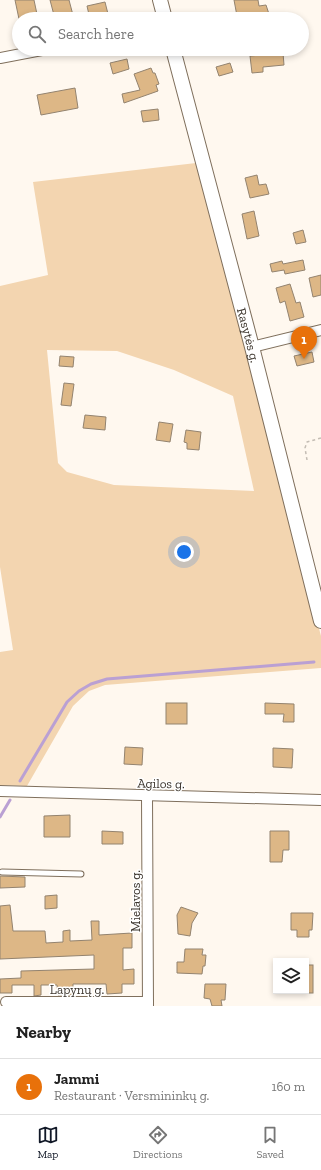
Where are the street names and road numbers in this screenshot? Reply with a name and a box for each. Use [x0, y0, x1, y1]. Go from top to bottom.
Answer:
street label: Rasytės g. [234, 306, 263, 364]
street label: Agilos g. [137, 776, 185, 791]
street label: Mielavos g. [128, 870, 143, 932]
street label: Lapynų g. [50, 982, 104, 997]

